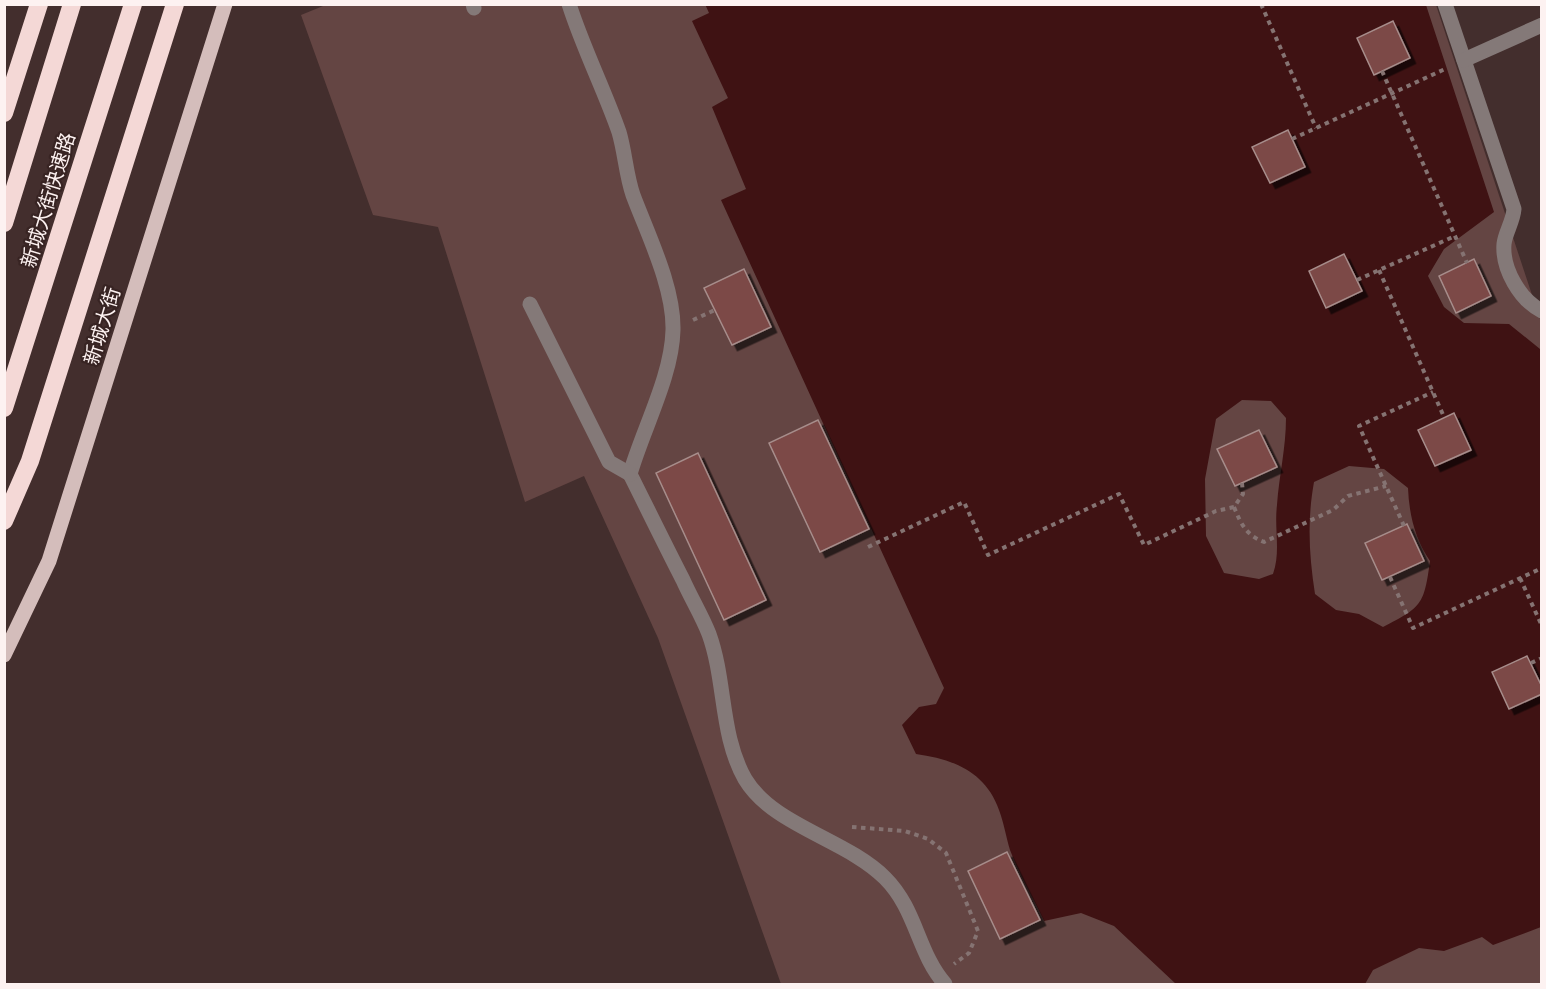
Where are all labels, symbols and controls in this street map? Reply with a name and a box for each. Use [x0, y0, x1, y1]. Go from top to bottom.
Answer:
street label: 新城大街快速路 [15, 129, 81, 271]
street label: 新城大街 [78, 284, 126, 368]

